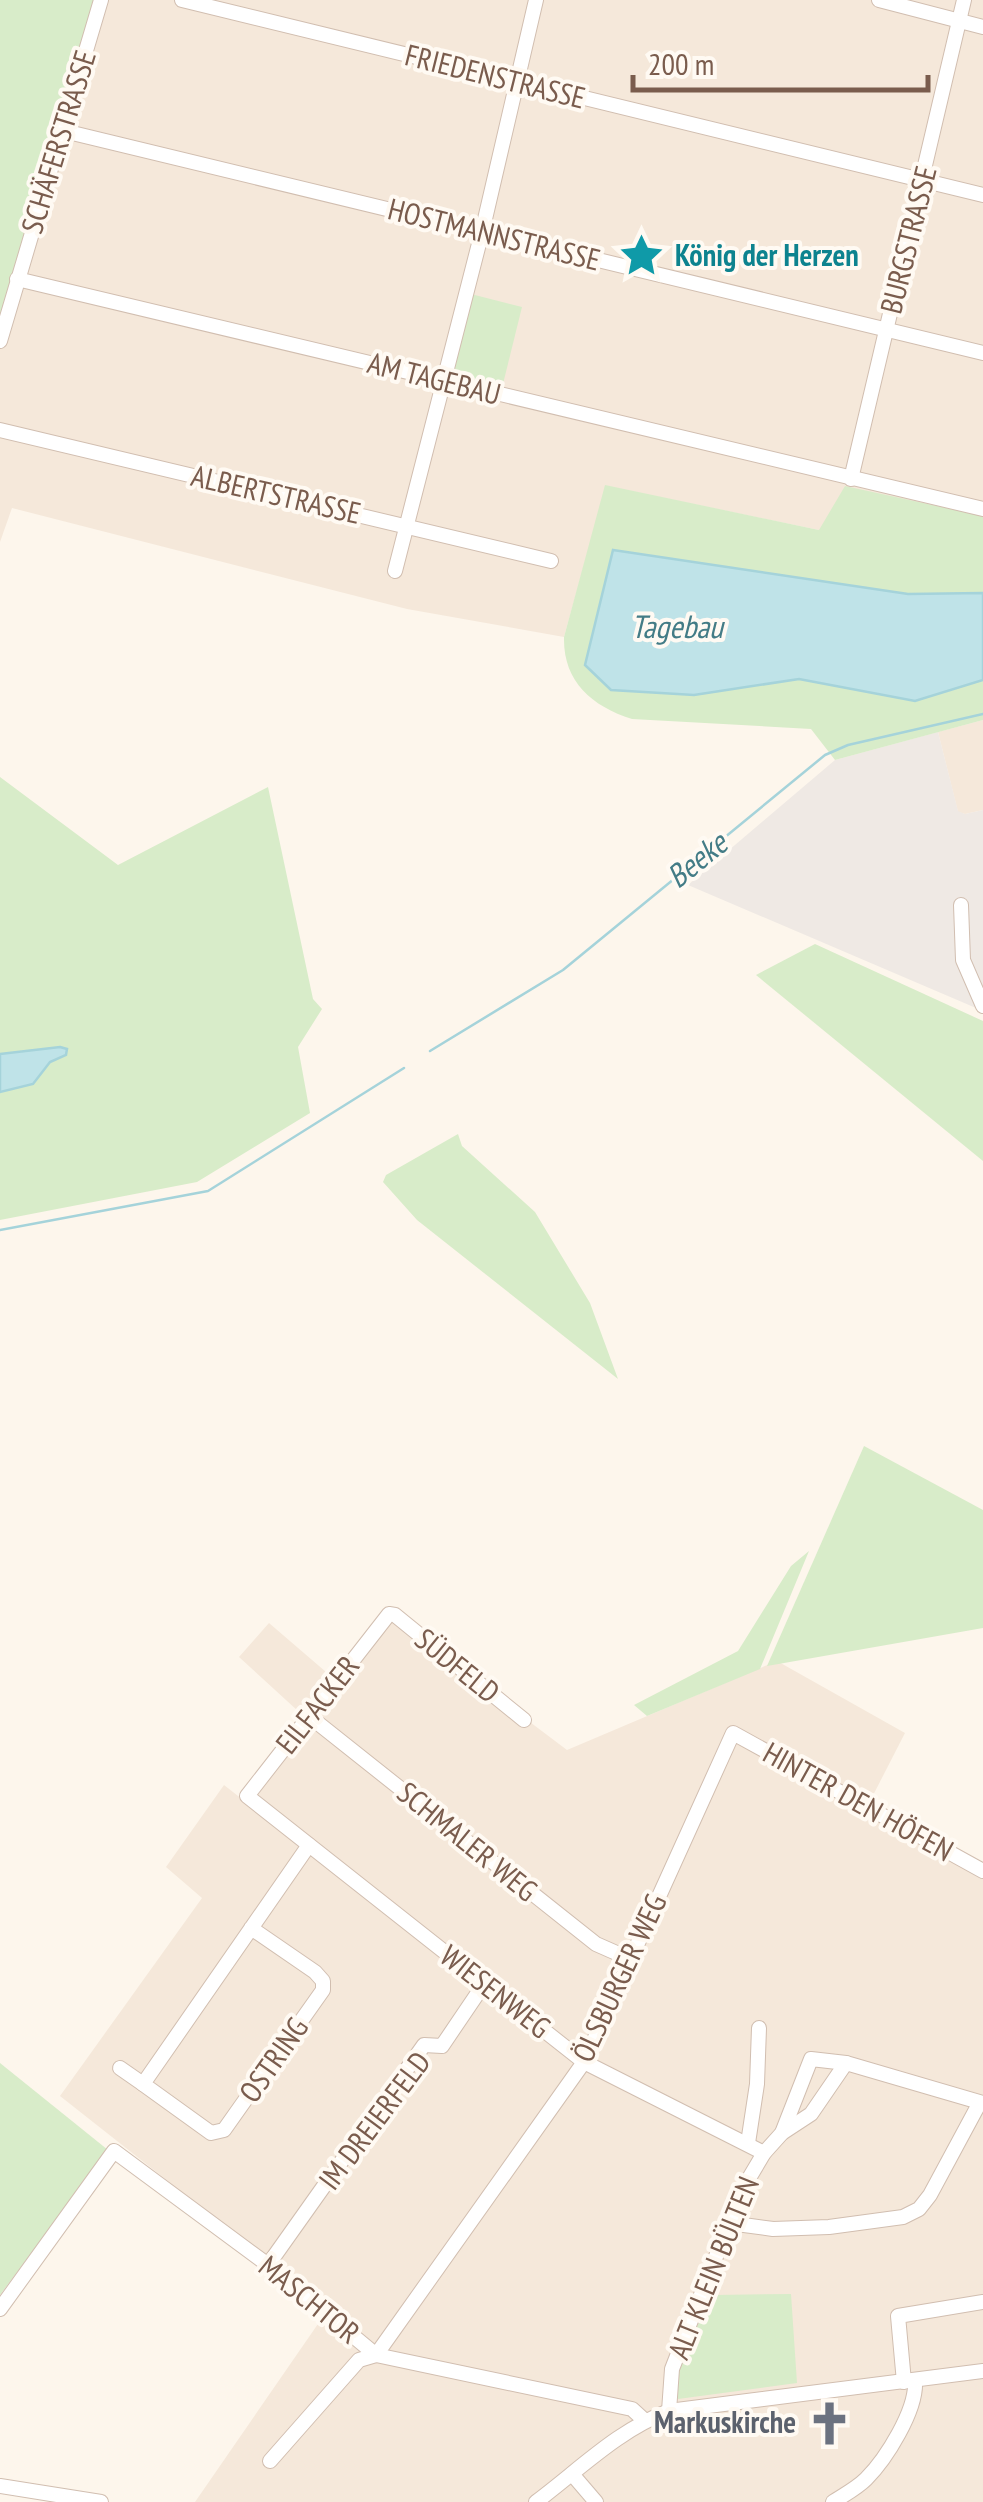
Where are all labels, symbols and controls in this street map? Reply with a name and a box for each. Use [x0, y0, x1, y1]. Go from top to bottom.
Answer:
scale bar [633, 30, 928, 92]
street label: FRIEDENSTRASSE [401, 34, 589, 117]
text: 200 m [648, 44, 714, 83]
street label: SCHÄFERSTRASSE [11, 45, 104, 238]
street label: BURGSTRASSE [870, 162, 945, 318]
street label: HOSTMANNSTRASSE [384, 188, 604, 279]
place icon: König der Herzen [618, 232, 666, 280]
place label: König der Herzen [675, 235, 859, 274]
street label: AM TAGEBAU [364, 342, 505, 413]
street label: ALBERTSTRASSE [188, 455, 365, 532]
water label: Tagebau [631, 605, 725, 647]
water label: Beeke [657, 821, 737, 896]
street label: SÜDFELD [408, 1619, 508, 1711]
street label: EILFACKER [266, 1647, 367, 1761]
street label: HINTER DEN HÖFEN [757, 1732, 961, 1869]
street label: SCHMALER WEG [390, 1772, 546, 1909]
street label: ÖLSBURGER WEG [563, 1887, 675, 2068]
street label: WIESENWEG [433, 1936, 559, 2046]
street label: OSTRING [230, 2009, 316, 2109]
street label: IM DREIERFELD [309, 2043, 438, 2197]
street label: ALT KLEIN BÜLTEN [658, 2170, 767, 2365]
street label: MASCHTOR [251, 2246, 369, 2351]
church icon: Markuskirche [805, 2399, 853, 2447]
place label: Markuskirche [654, 2402, 796, 2441]

